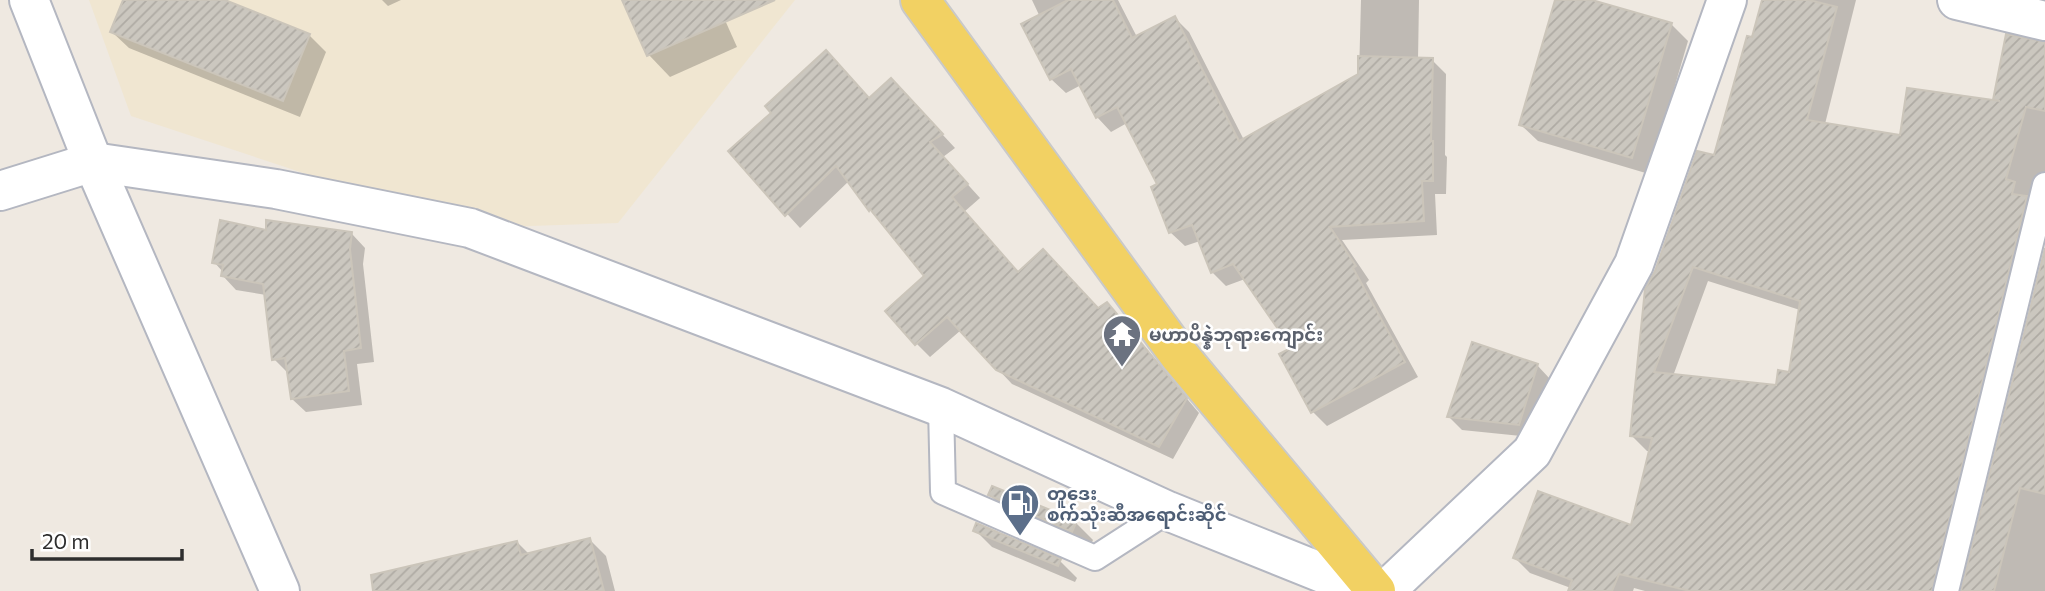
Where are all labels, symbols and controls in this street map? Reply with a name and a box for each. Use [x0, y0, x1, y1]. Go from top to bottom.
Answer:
temple icon: မဟာပိန္နဲဘုရားကျောင်း [1101, 313, 1143, 368]
place label: မဟာပိန္နဲဘုရားကျောင်း [1149, 323, 1323, 350]
fuel station icon: တူဒေး စက်သုံးဆီအရောင်းဆိုင် [999, 482, 1041, 537]
place label: တူဒေး စက်သုံးဆီအရောင်းဆိုင် [1047, 482, 1227, 529]
scale bar [32, 518, 182, 562]
text: 20 m [42, 528, 90, 553]

